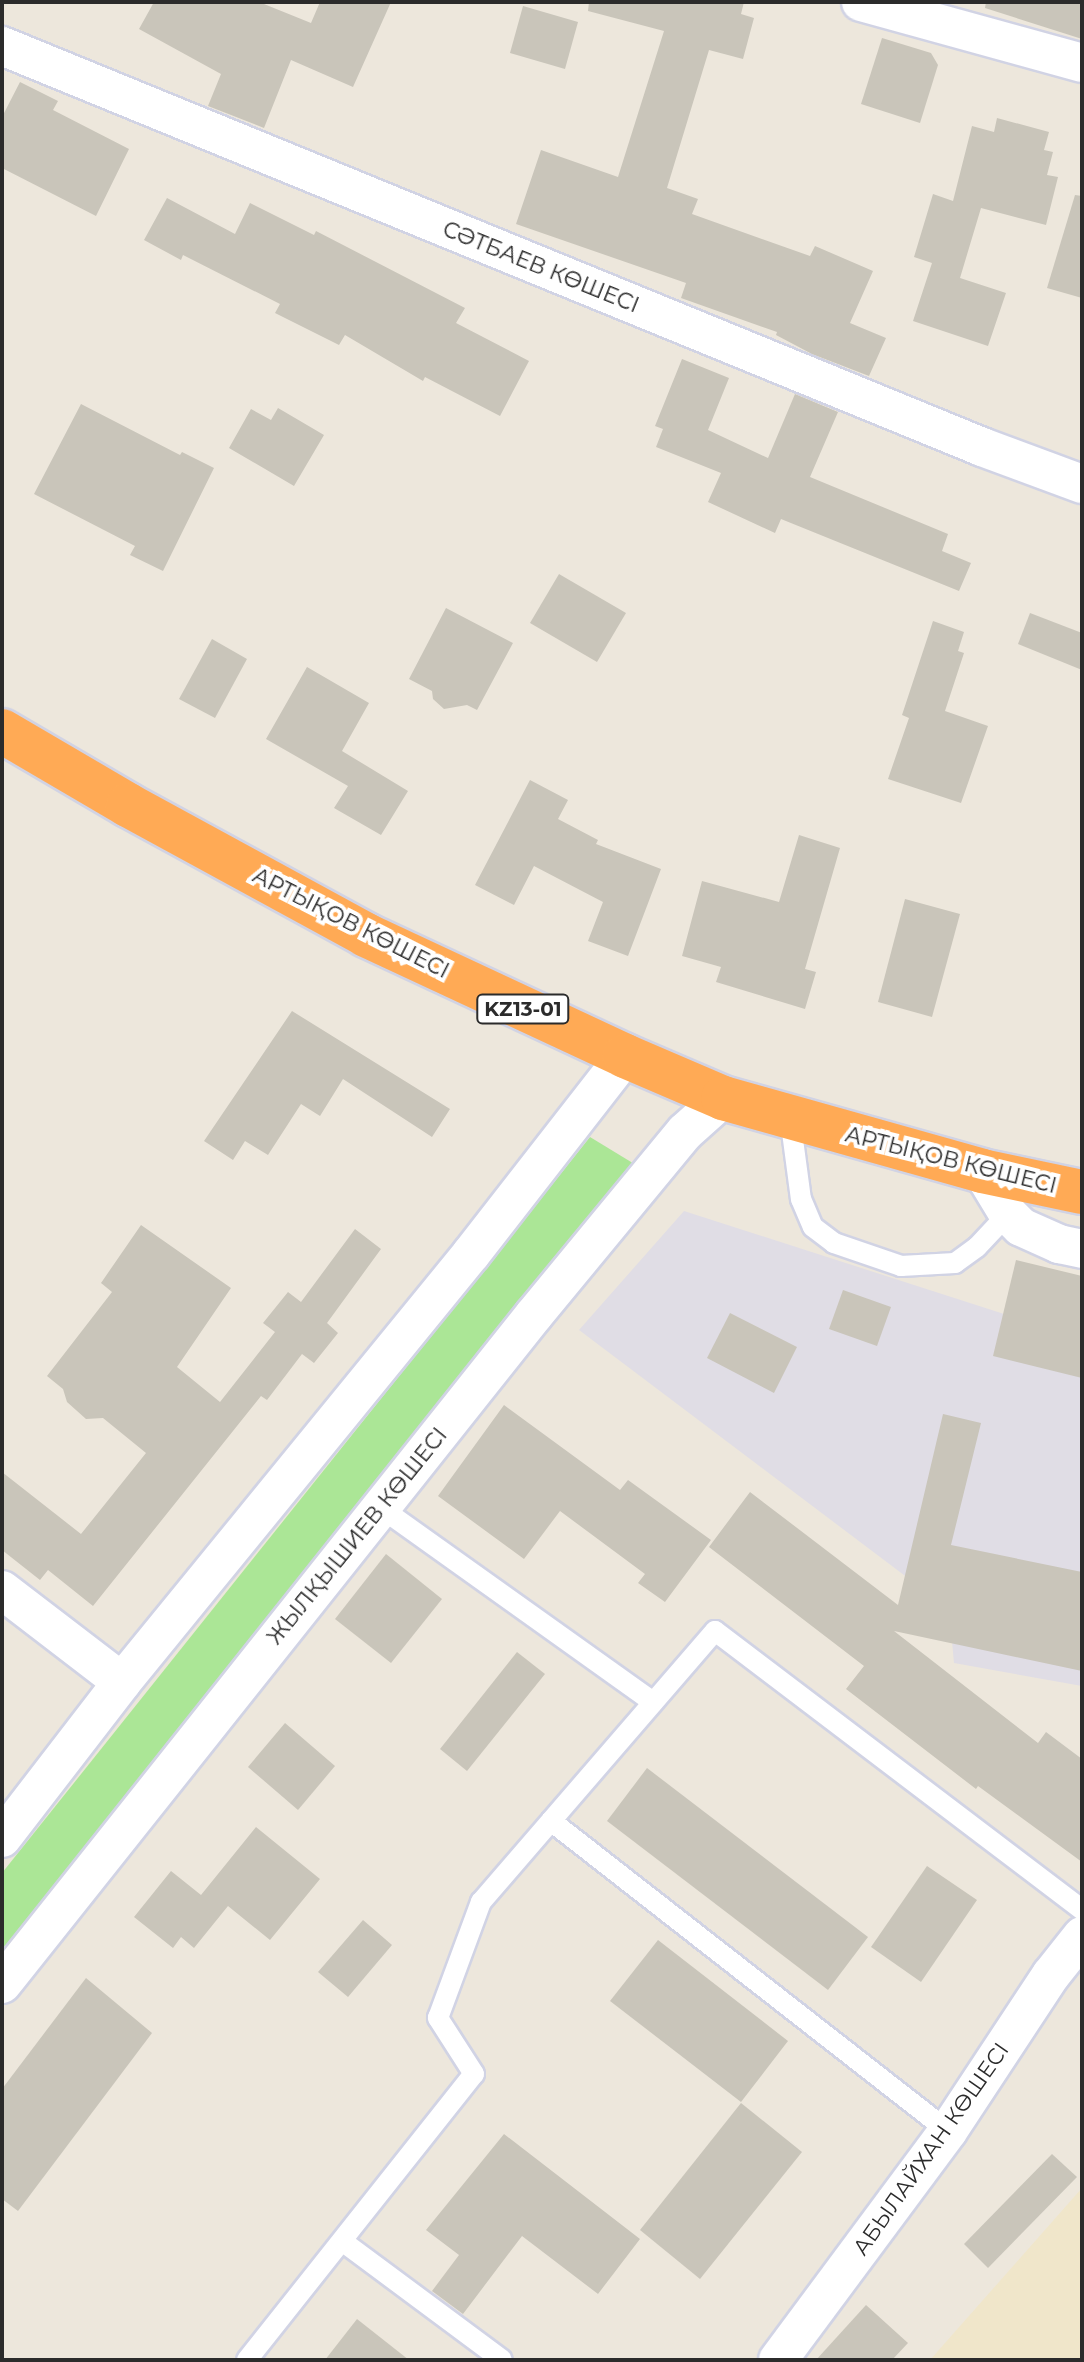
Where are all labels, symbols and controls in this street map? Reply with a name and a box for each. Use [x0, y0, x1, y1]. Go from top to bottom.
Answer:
street label: СӘТБАЕВ КӨШЕСІ [439, 216, 643, 318]
street label: АРТЫҚОВ КӨШЕСІ [248, 862, 454, 984]
road number: KZ13-01 [475, 993, 571, 1025]
street label: АРТЫҚОВ КӨШЕСІ [842, 1121, 1060, 1199]
street label: ЖЫЛҚЫШИЕВ КӨШЕСІ [261, 1422, 453, 1650]
street label: АБЫЛАЙХАН КӨШЕСІ [848, 2038, 1014, 2260]

